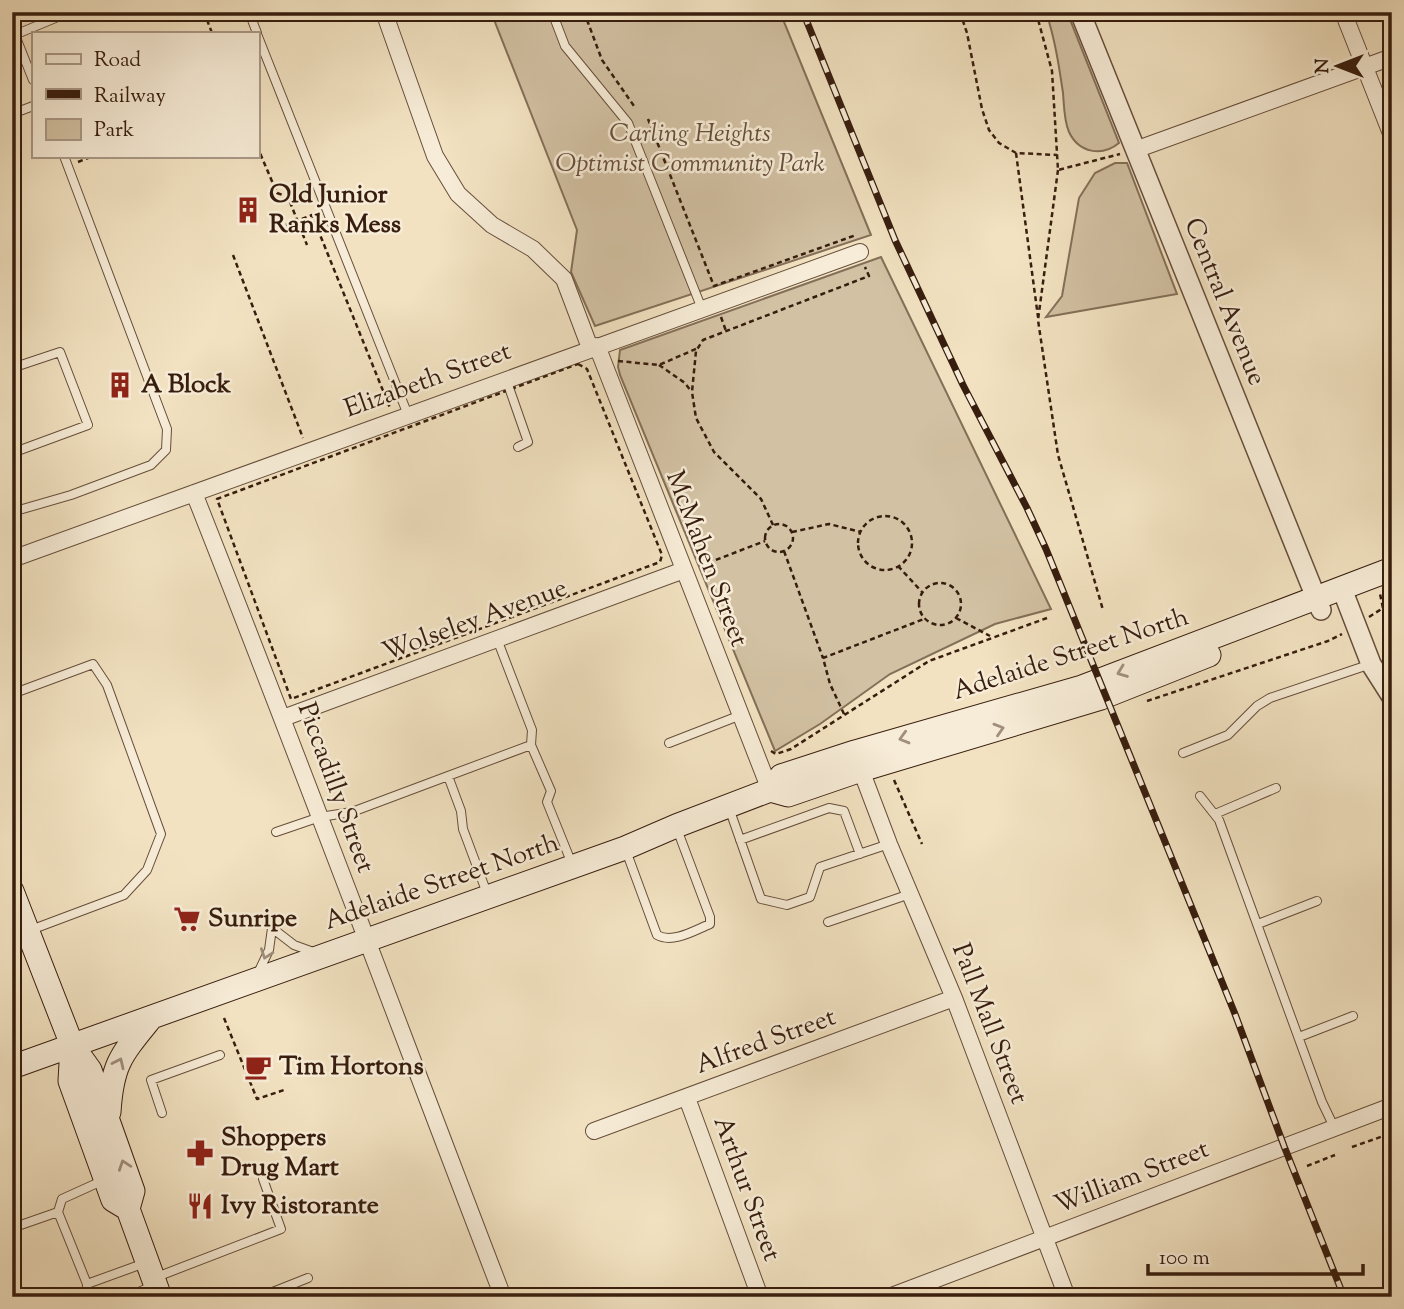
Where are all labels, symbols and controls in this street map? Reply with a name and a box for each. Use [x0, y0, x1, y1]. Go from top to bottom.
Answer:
legend [32, 32, 259, 158]
north arrow [1302, 32, 1372, 102]
text: Road [94, 46, 141, 76]
text: N [1310, 58, 1337, 74]
text: Railway [94, 82, 166, 112]
text: Park [94, 116, 135, 146]
park label: Carling Heights Optimist Community Park [555, 116, 825, 183]
place label: Old Junior Ranks Mess [269, 177, 401, 244]
building icon: Old Junior Ranks Mess [233, 195, 263, 225]
street label: Central Avenue [1174, 213, 1274, 391]
street label: Elizabeth Street [339, 334, 517, 428]
place label: A Block [141, 367, 232, 404]
building icon: A Block [105, 370, 135, 400]
street label: McMahen Street [655, 466, 757, 653]
street label: Wolseley Avenue [378, 570, 572, 672]
street label: Adelaide Street North [948, 599, 1194, 711]
one-way arrow [1116, 663, 1128, 677]
street label: Piccadilly Street [287, 698, 383, 878]
one-way arrow [993, 722, 1005, 737]
one-way arrow [898, 729, 910, 744]
street label: Adelaide Street North [320, 825, 564, 941]
place label: Sunripe [208, 901, 297, 938]
supermarket icon: Sunripe [172, 904, 202, 934]
street label: Pall Mall Street [941, 938, 1037, 1110]
one-way arrow [260, 948, 274, 960]
street label: Alfred Street [691, 1000, 841, 1084]
place label: Tim Hortons [279, 1049, 424, 1086]
cafe icon: Tim Hortons [243, 1052, 273, 1082]
one-way arrow [111, 1058, 125, 1070]
street label: Arthur Street [703, 1111, 789, 1267]
place label: Shoppers Drug Mart [221, 1120, 339, 1187]
street label: William Street [1049, 1132, 1215, 1224]
pharmacy icon: Shoppers Drug Mart [185, 1138, 215, 1168]
one-way arrow [118, 1159, 132, 1171]
place label: Ivy Ristorante [221, 1188, 379, 1225]
restaurant icon: Ivy Ristorante [185, 1191, 215, 1221]
scale bar [1148, 1232, 1364, 1276]
text: 100 m [1159, 1244, 1210, 1274]

